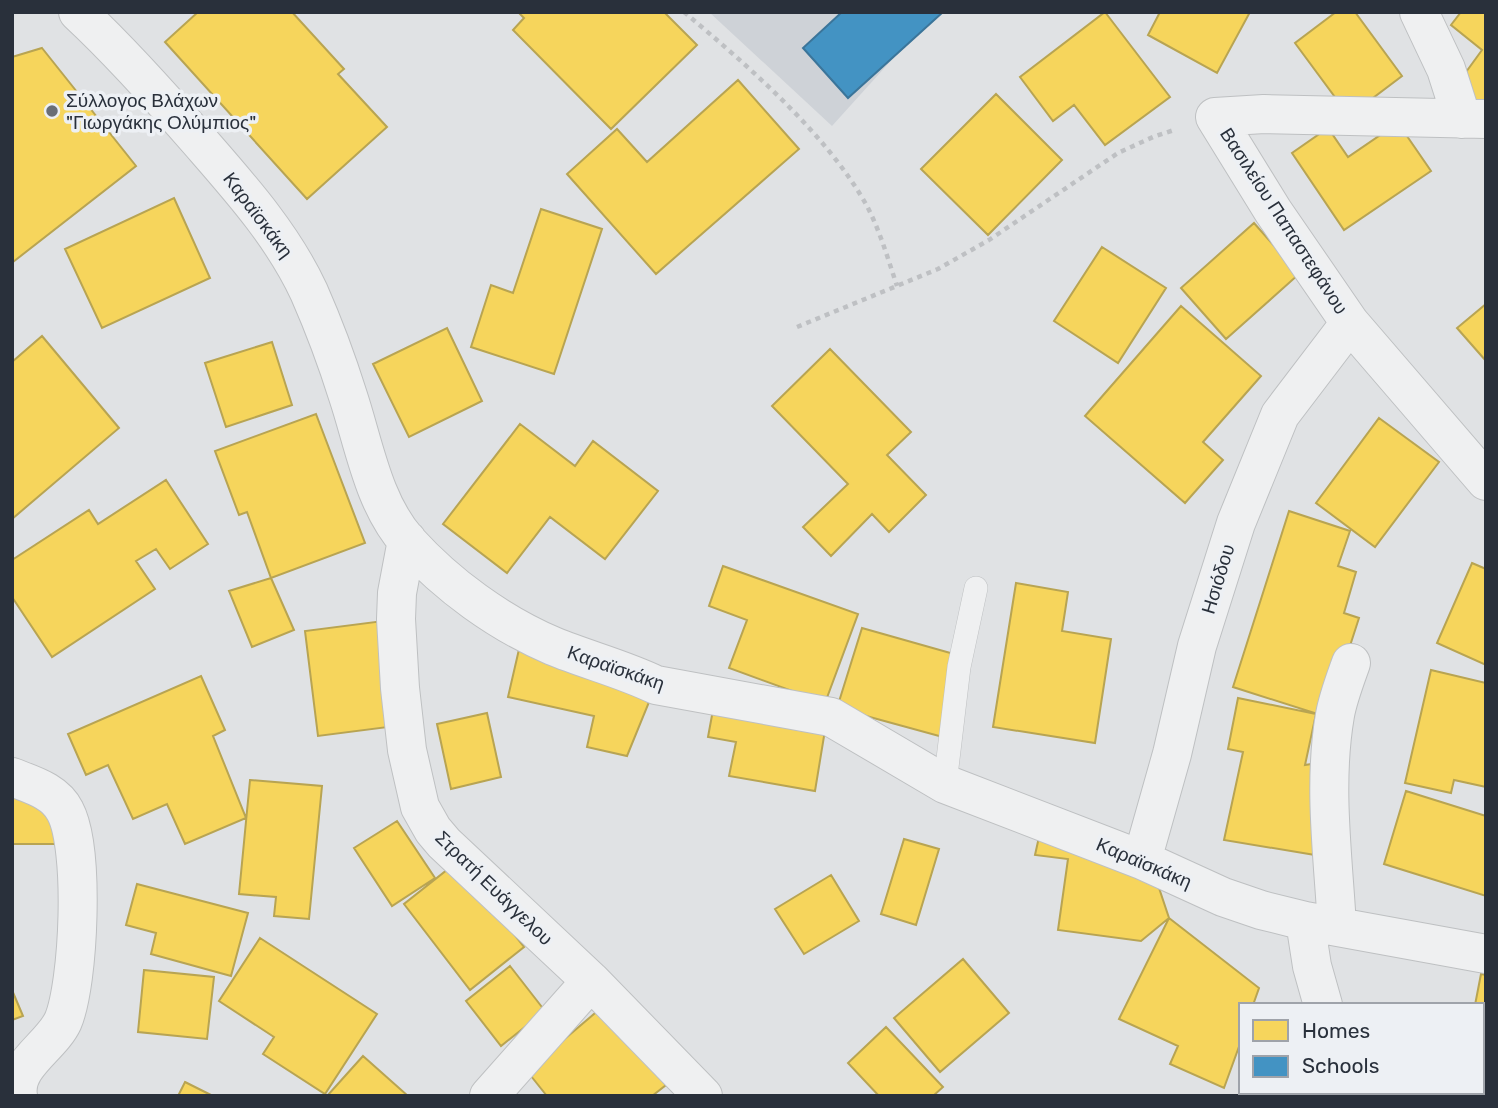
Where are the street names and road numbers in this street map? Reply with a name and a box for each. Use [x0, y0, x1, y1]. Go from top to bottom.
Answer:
street label: Βασιλείου Παπαστεφάνου [1215, 124, 1353, 318]
street label: Καραϊσκάκη [218, 168, 298, 262]
street label: Ησιόδου [1197, 541, 1239, 617]
street label: Καραϊσκάκη [564, 641, 668, 695]
street label: Στρατή Ευάγγελου [430, 826, 558, 950]
street label: Καραϊσκάκη [1093, 833, 1195, 893]

